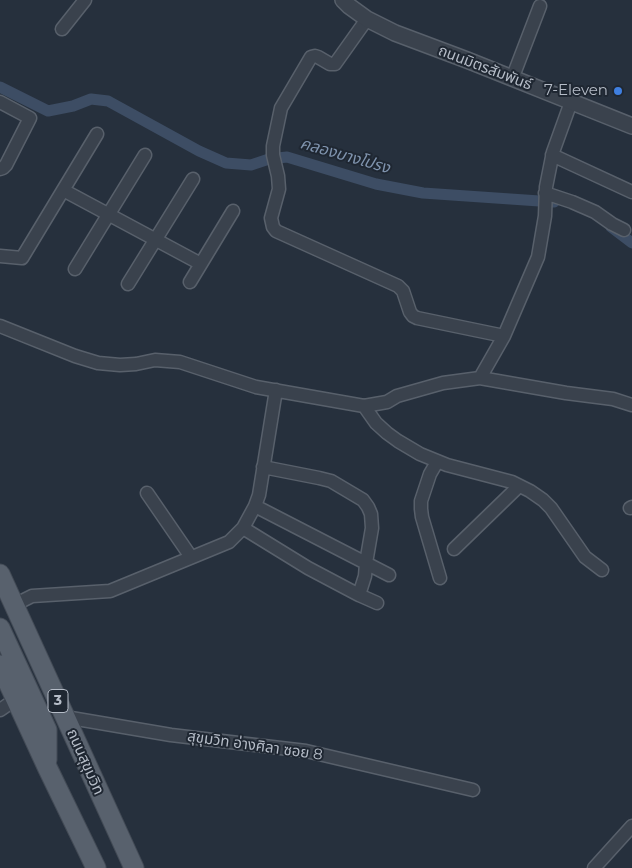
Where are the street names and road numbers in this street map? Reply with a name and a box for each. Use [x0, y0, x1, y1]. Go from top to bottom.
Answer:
street label: ถนนมิตรสัมพันธ์ [436, 42, 534, 94]
road number: 3 [48, 689, 68, 712]
street label: ถนนสุขุมวิท [63, 726, 107, 798]
street label: สุขุมวิท อ่างศิลา ซอย 8 [186, 728, 324, 764]

